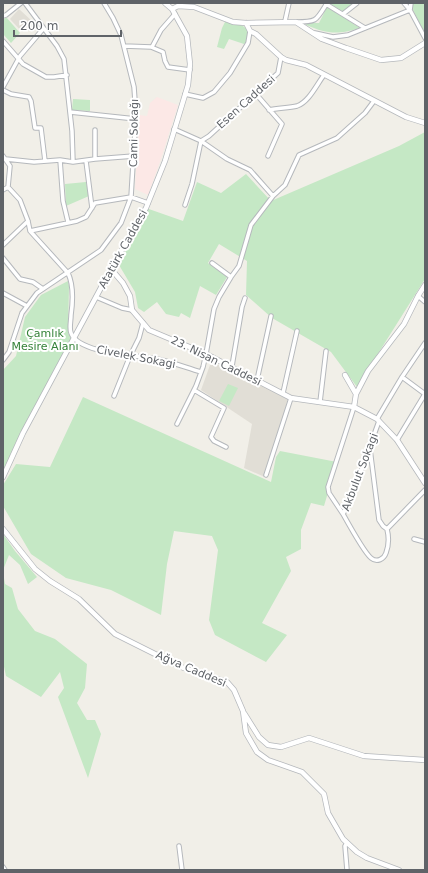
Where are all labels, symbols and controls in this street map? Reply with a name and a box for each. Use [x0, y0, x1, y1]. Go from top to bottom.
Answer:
scale bar [14, 12, 121, 38]
text: 200 m [20, 19, 58, 33]
street label: Esen Caddesi [214, 72, 278, 132]
street label: Cami Sokağı [127, 99, 141, 167]
street label: Atatürk Caddesi [96, 207, 150, 291]
park label: Çamlık Mesire Alanı [12, 327, 78, 353]
street label: 23. Nisan Caddesi [169, 333, 263, 389]
street label: Civelek Sokagi [95, 343, 177, 371]
street label: Akbulut Sokagi [339, 431, 381, 513]
street label: Ağva Caddesi [154, 648, 228, 690]

